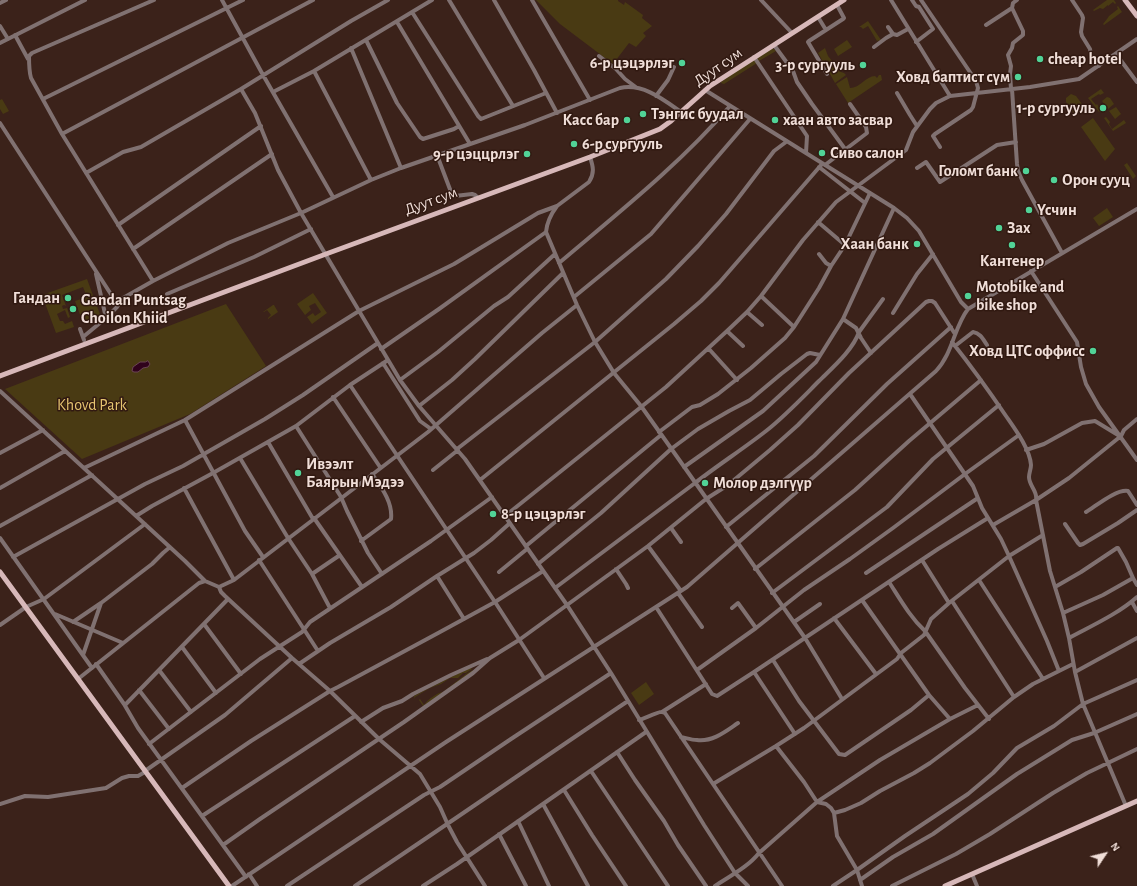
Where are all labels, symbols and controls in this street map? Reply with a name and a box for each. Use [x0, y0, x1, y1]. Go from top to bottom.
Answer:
street label: Дуут сум [690, 43, 746, 91]
place label: cheap hotel [1048, 49, 1122, 69]
place label: 6-р цэцэрлэг [590, 53, 674, 73]
marker: cheap hotel [1035, 54, 1045, 64]
place label: 3-р сургууль [775, 55, 855, 75]
marker: 6-р цэцэрлэг [677, 58, 687, 68]
marker: 3-р сургууль [858, 60, 868, 70]
place label: Ховд баптист сүм [896, 67, 1010, 87]
marker: Ховд баптист сүм [1013, 72, 1023, 82]
place label: 1-р сургууль [1016, 98, 1095, 118]
marker: 1-р сургууль [1098, 103, 1108, 113]
place label: Тэнгис буудал [651, 104, 744, 124]
marker: Тэнгис буудал [638, 109, 648, 119]
place label: Касс бар [562, 110, 619, 130]
place label: хаан авто засвар [783, 110, 892, 130]
marker: Касс бар [622, 115, 632, 125]
marker: хаан авто засвар [770, 115, 780, 125]
place label: 6-р сургууль [582, 134, 662, 154]
marker: 6-р сургууль [569, 139, 579, 149]
place label: Сиво салон [830, 143, 904, 163]
place label: 9-р цэццрлэг [433, 144, 519, 164]
marker: Сиво салон [817, 148, 827, 158]
marker: 9-р цэццрлэг [522, 149, 532, 159]
place label: Голомт банк [938, 161, 1018, 181]
marker: Голомт банк [1021, 166, 1031, 176]
place label: Орон сууц [1062, 170, 1130, 190]
marker: Орон сууц [1049, 175, 1059, 185]
street label: Дуут сум [402, 183, 460, 219]
place label: Үсчин [1037, 200, 1077, 220]
marker: Үсчин [1024, 205, 1034, 215]
place label: Зах [1007, 218, 1031, 238]
marker: Зах [994, 223, 1004, 233]
place label: Хаан банк [841, 234, 909, 254]
marker: Хаан банк [912, 239, 922, 249]
marker: Кантенер [1007, 240, 1017, 250]
place label: Кантенер [980, 251, 1044, 271]
place label: Motobike and bike shop [976, 277, 1064, 315]
place label: Гандан [13, 288, 60, 308]
place label: Gandan Puntsag Choilon Khiid [81, 290, 186, 328]
marker: Motobike and bike shop [963, 291, 973, 301]
marker: Гандан [63, 293, 73, 303]
marker: Gandan Puntsag Choilon Khiid [68, 304, 78, 314]
place label: Ховд ЦТС оффисс [969, 341, 1085, 361]
marker: Ховд ЦТС оффисс [1088, 346, 1098, 356]
park label: Khovd Park [57, 395, 127, 415]
place label: Ивээлт Баярын Мэдээ [306, 454, 404, 492]
marker: Ивээлт Баярын Мэдээ [293, 468, 303, 478]
place label: Молор дэлгүүр [713, 473, 812, 493]
marker: Молор дэлгүүр [700, 478, 710, 488]
place label: 8-р цэцэрлэг [501, 504, 585, 524]
marker: 8-р цэцэрлэг [488, 509, 498, 519]
north arrow [1085, 834, 1125, 874]
text: N [1109, 841, 1122, 853]

